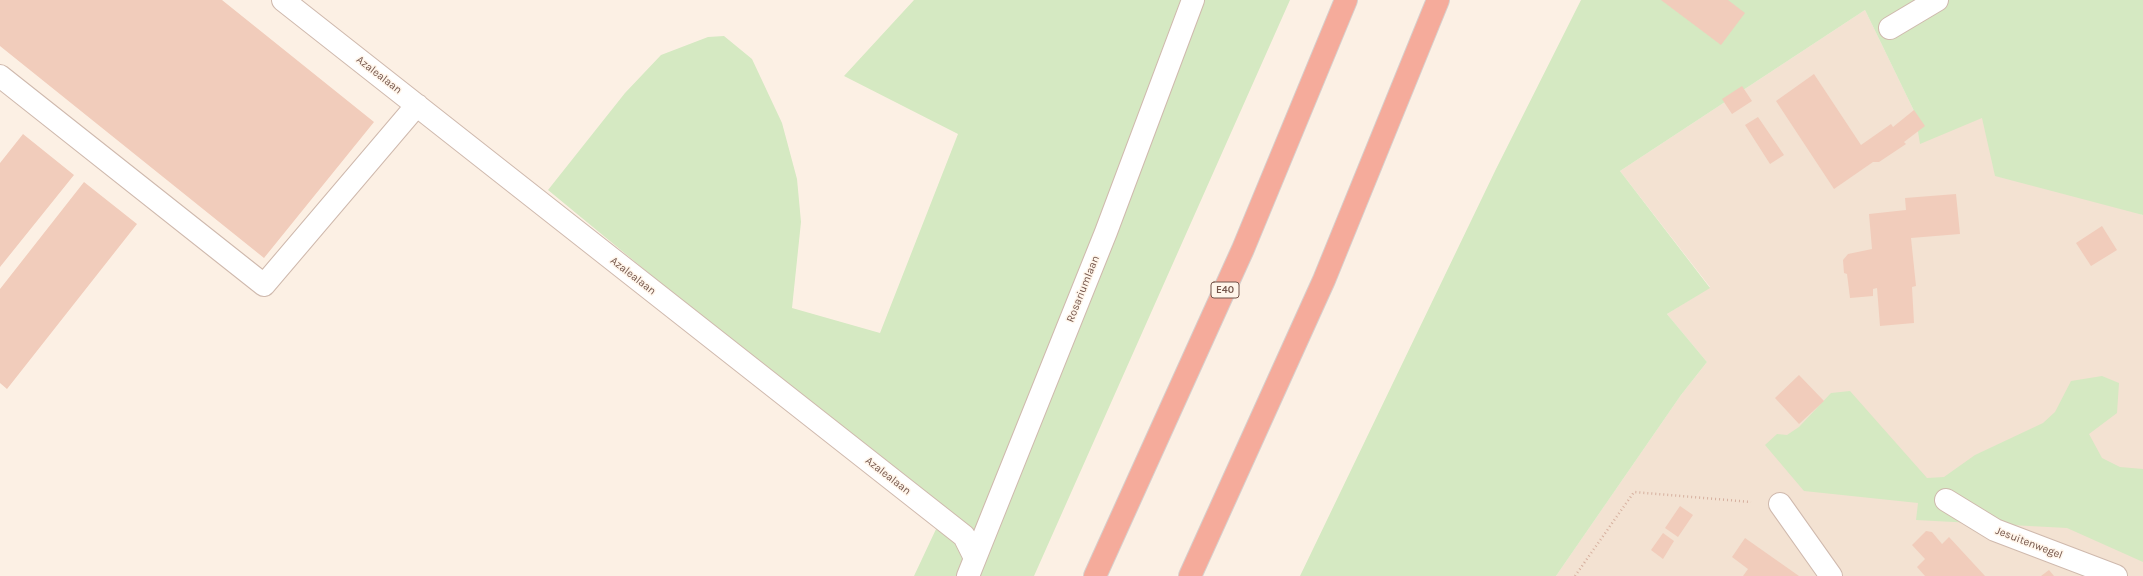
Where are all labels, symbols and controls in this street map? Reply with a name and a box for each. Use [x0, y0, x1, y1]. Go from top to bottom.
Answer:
street label: Azalealaan [354, 53, 404, 97]
street label: Azalealaan [608, 254, 658, 298]
street label: Rosariumlaan [1064, 254, 1102, 324]
road number: E40 [1211, 282, 1239, 298]
street label: Azalealaan [863, 454, 913, 498]
street label: Jesuitenwegel [1994, 524, 2064, 562]

